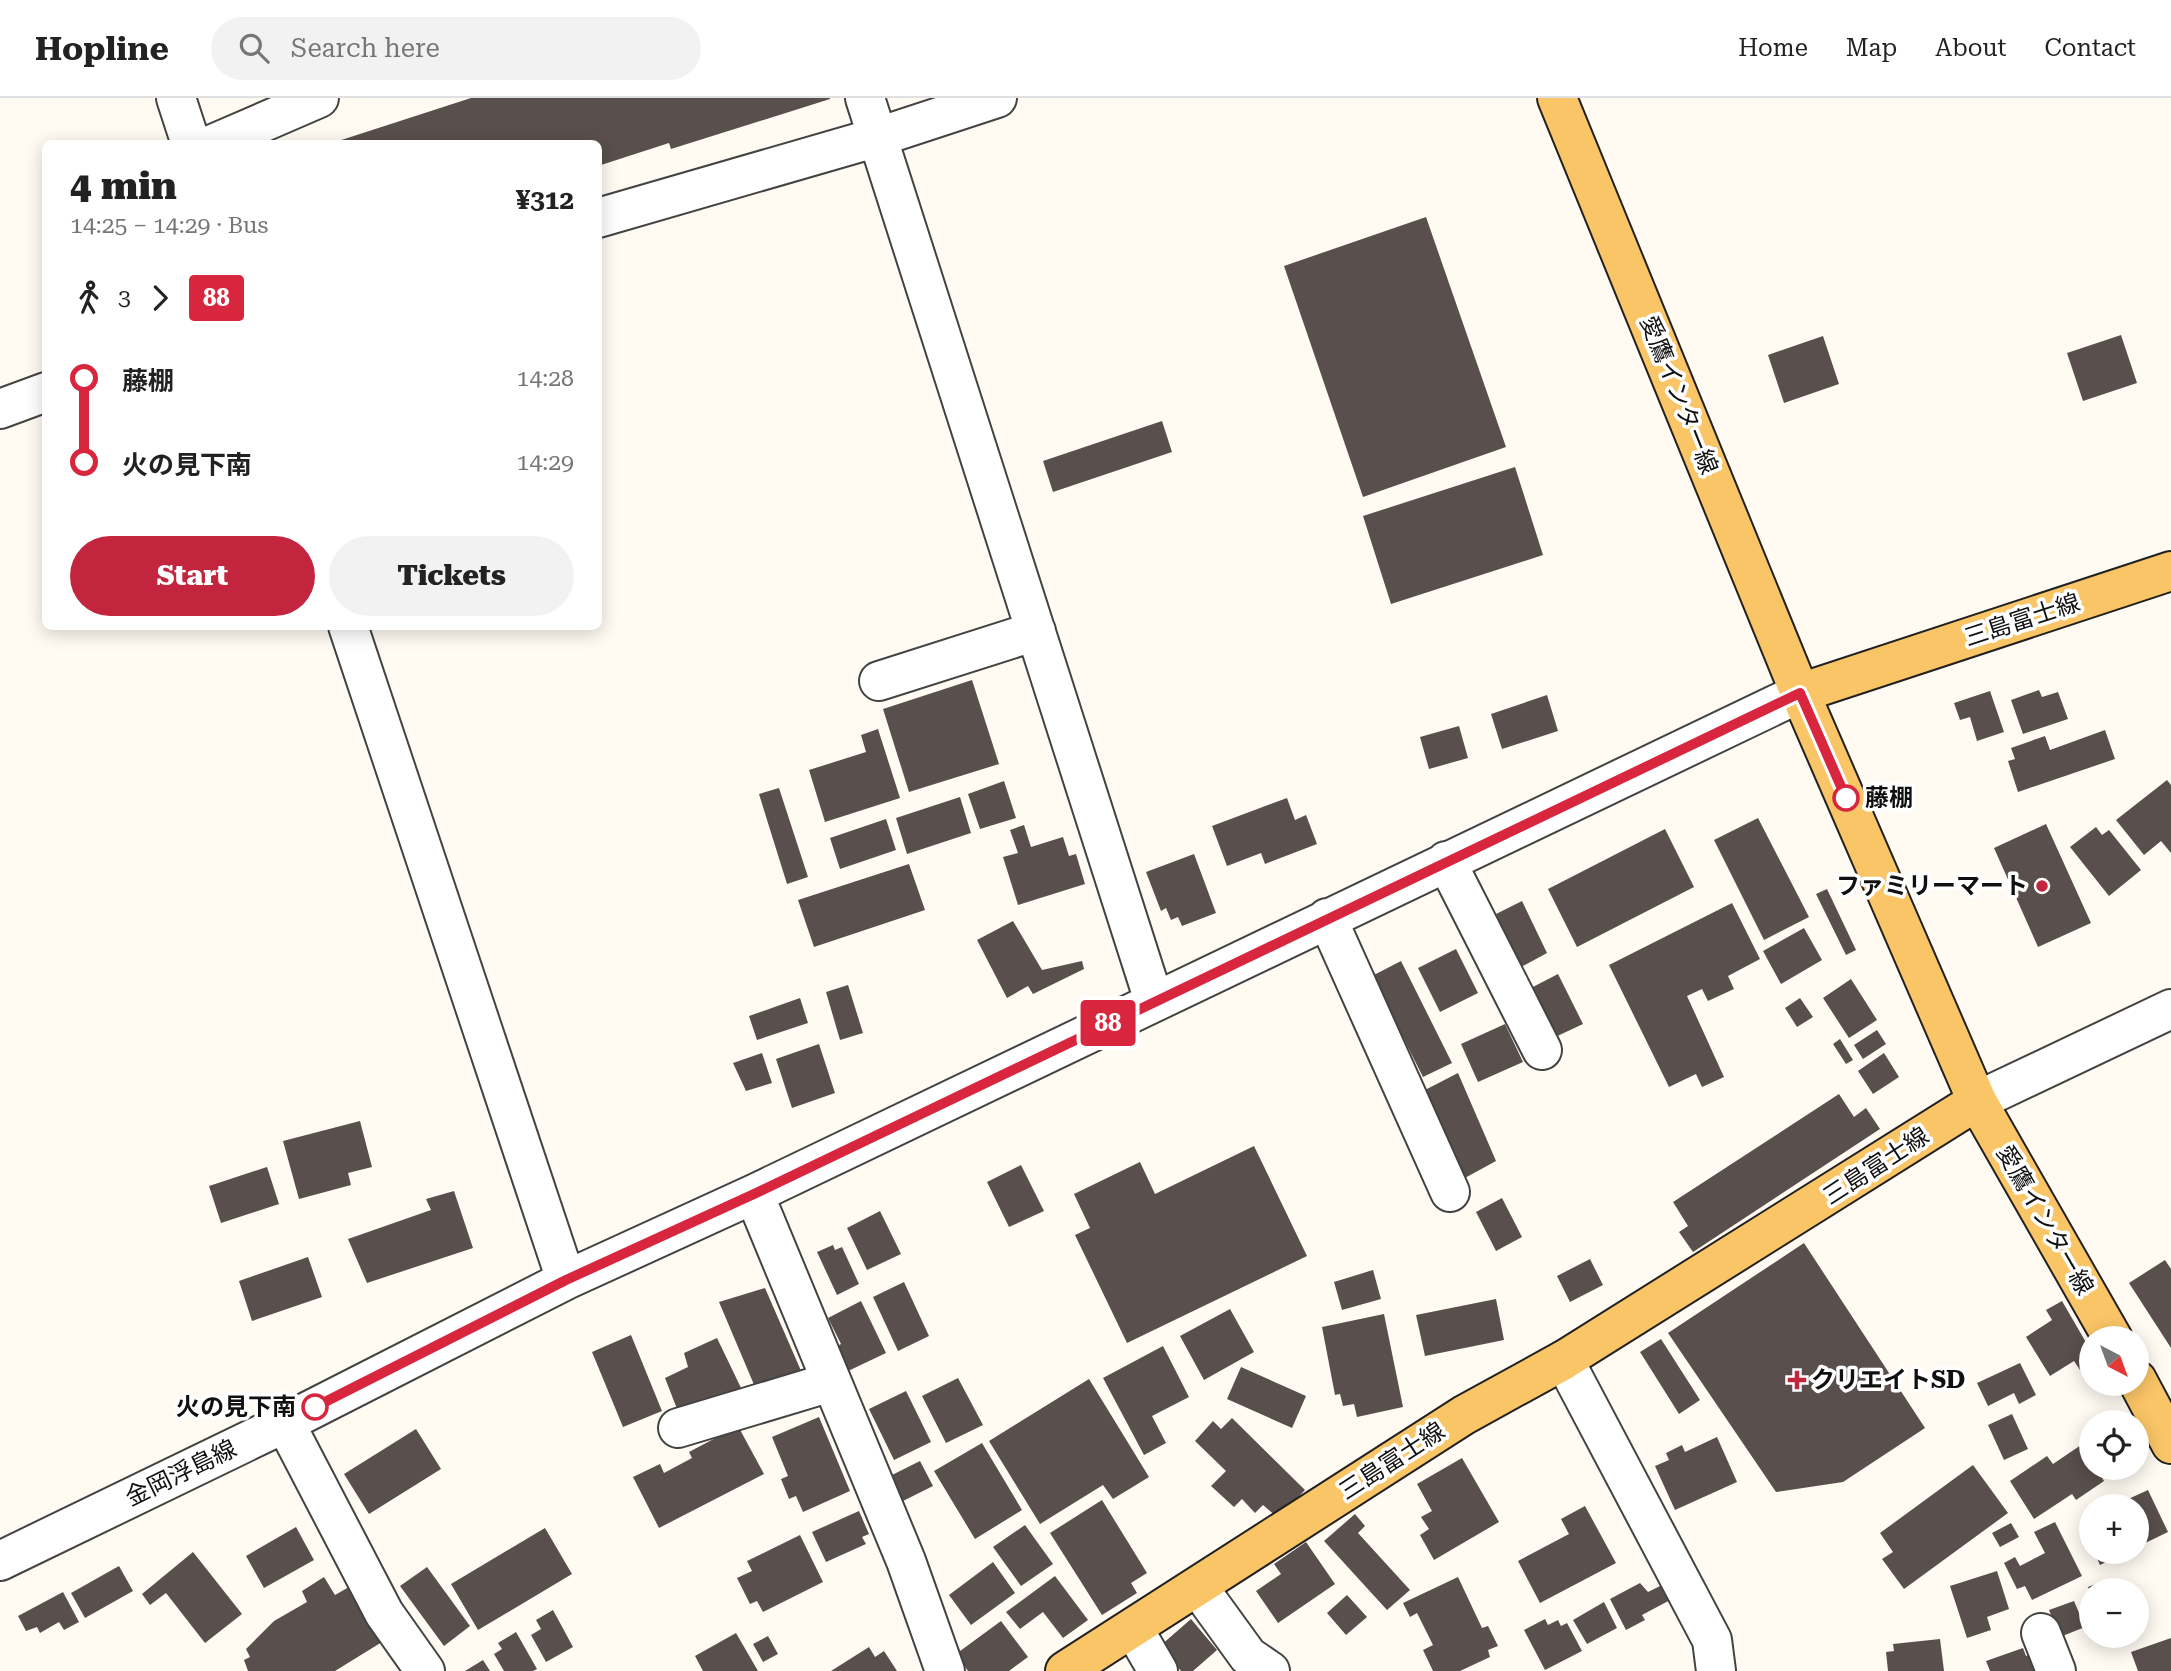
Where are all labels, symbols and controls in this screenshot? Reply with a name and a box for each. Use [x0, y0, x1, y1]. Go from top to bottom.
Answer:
search box [211, 17, 701, 80]
text: Hopline [35, 29, 169, 68]
icon: search [235, 29, 273, 67]
text: Search here [291, 33, 440, 63]
text: Home [1738, 34, 1808, 62]
text: Map [1846, 34, 1897, 62]
text: About [1935, 34, 2006, 62]
text: Contact [2044, 34, 2136, 62]
text: 4 min [70, 164, 177, 208]
text: ¥312 [516, 185, 574, 215]
text: 14:25 – 14:29 · Bus [70, 212, 268, 239]
icon: walk [70, 279, 108, 317]
icon: forward [141, 279, 179, 317]
text: 3 [118, 284, 131, 311]
text: 88 [203, 284, 230, 312]
street label: 愛鷹インター線 [1635, 312, 1723, 478]
text: 14:28 [517, 365, 574, 392]
text: 藤棚 [122, 366, 174, 396]
text: 14:29 [517, 449, 574, 476]
text: 火の見下南 [122, 450, 252, 480]
button: Start [70, 536, 315, 616]
button: Tickets [329, 536, 574, 616]
street label: 三島富士線 [1961, 588, 2083, 652]
place label: 藤棚 [1865, 784, 1913, 812]
marker: 藤棚 [1833, 785, 1859, 811]
place label: ファミリーマート [1836, 872, 2028, 900]
marker: ファミリーマート [2034, 878, 2050, 894]
line badge: 88 [1076, 1000, 1140, 1046]
text: 88 [1095, 1009, 1121, 1037]
street label: 三島富士線 [1818, 1122, 1934, 1210]
street label: 愛鷹インター線 [1991, 1140, 2099, 1300]
north arrow [2079, 1326, 2149, 1396]
map controls [2079, 1326, 2149, 1648]
place label: クリエイトSD [1811, 1366, 1965, 1394]
marker: クリエイトSD [1789, 1372, 1805, 1388]
place label: 火の見下南 [176, 1393, 296, 1421]
marker: 火の見下南 [302, 1394, 328, 1420]
button: locate [2079, 1410, 2149, 1480]
street label: 三島富士線 [1334, 1417, 1450, 1505]
street label: 金岡浮島線 [121, 1434, 241, 1512]
button: + [2079, 1494, 2149, 1564]
button: − [2079, 1578, 2149, 1648]

